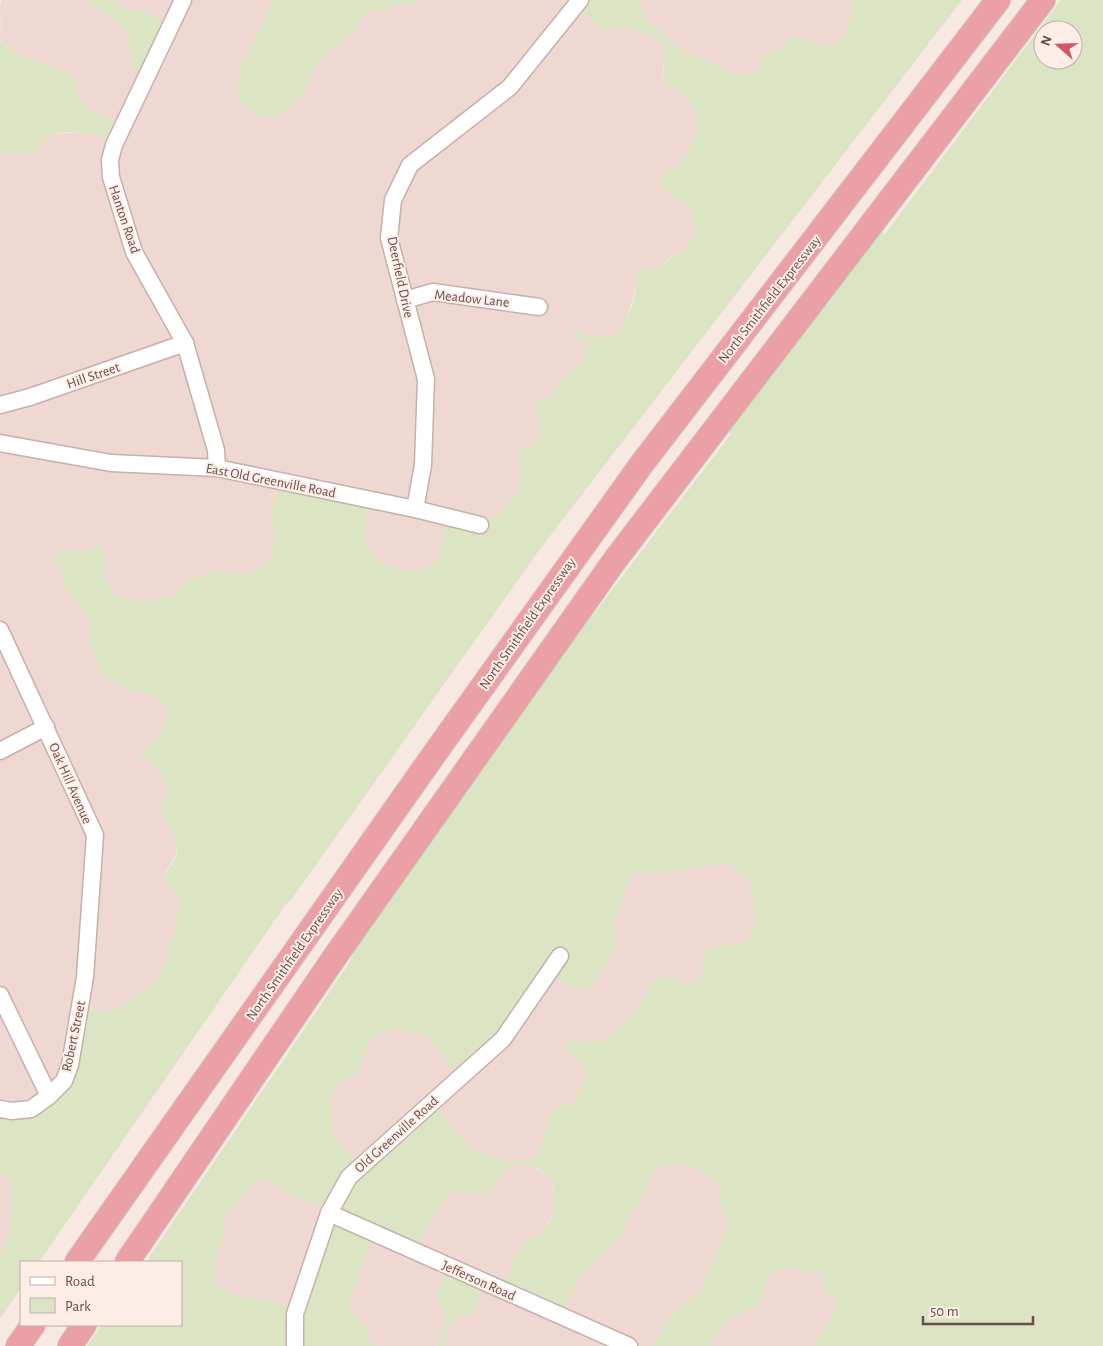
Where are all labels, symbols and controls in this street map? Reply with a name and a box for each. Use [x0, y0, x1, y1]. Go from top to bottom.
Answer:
north arrow [1033, 20, 1083, 70]
text: N [1038, 34, 1055, 48]
street label: Hanton Road [106, 183, 142, 255]
street label: North Smithfield Expressway [716, 233, 824, 366]
street label: Deerfield Drive [385, 235, 415, 319]
street label: Meadow Lane [434, 288, 510, 310]
street label: Hill Street [65, 360, 122, 392]
street label: East Old Greenville Road [205, 462, 337, 500]
street label: North Smithfield Expressway [477, 555, 579, 692]
street label: Oak Hill Avenue [46, 741, 94, 826]
street label: North Smithfield Expressway [244, 886, 346, 1023]
street label: Robert Street [60, 999, 88, 1073]
street label: Old Greenville Road [352, 1094, 441, 1176]
street label: Jefferson Road [440, 1258, 518, 1303]
legend [20, 1261, 182, 1326]
text: Road [65, 1274, 95, 1289]
scale bar [923, 1294, 1033, 1326]
text: Park [65, 1299, 91, 1314]
text: 50 m [930, 1304, 959, 1319]

